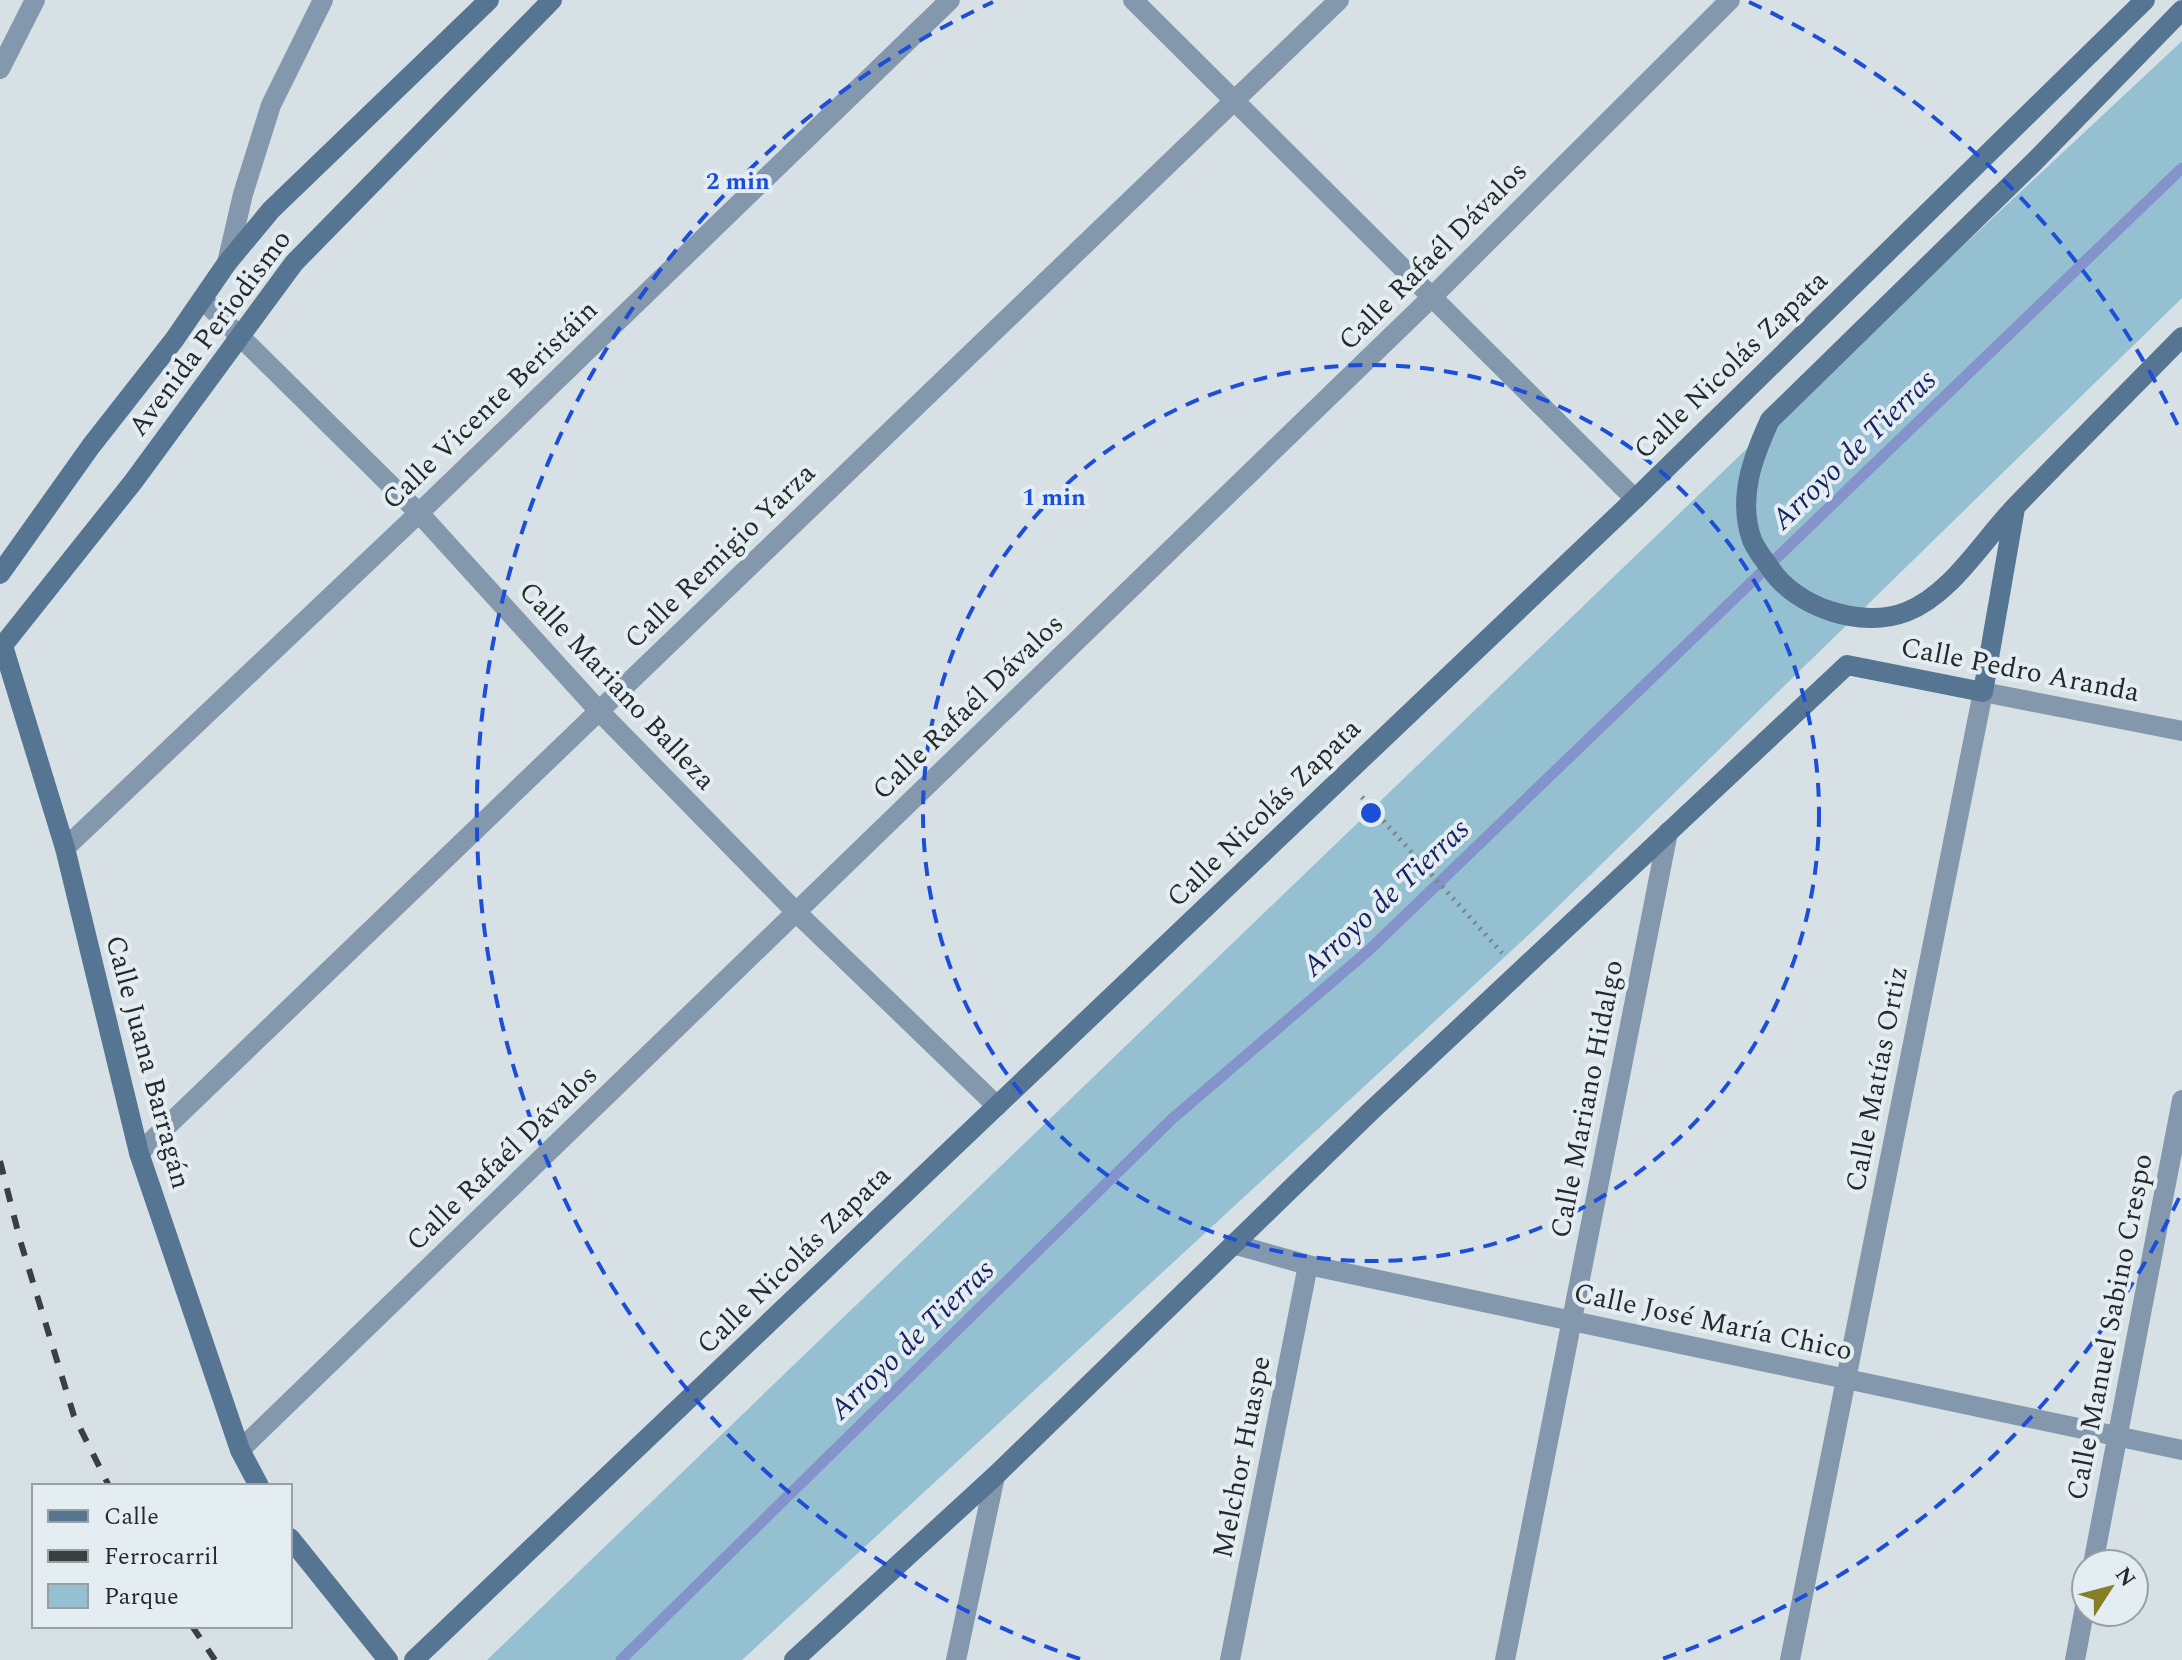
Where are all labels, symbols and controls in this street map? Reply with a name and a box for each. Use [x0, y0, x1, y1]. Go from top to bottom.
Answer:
street label: Calle Rafaél Dávalos [1328, 151, 1538, 361]
text: 2 min [706, 164, 770, 200]
street label: Avenida Periodismo [118, 220, 302, 446]
street label: Calle Nicolás Zapata [1624, 260, 1838, 470]
street label: Calle Vicente Beristáin [372, 290, 608, 520]
water label: Arroyo de Tierras [1760, 359, 1948, 542]
street label: Calle Remigio Yarza [614, 453, 826, 659]
text: 1 min [1022, 480, 1086, 516]
street label: Calle Mariano Balleza [508, 572, 726, 801]
street label: Calle Rafaél Dávalos [862, 604, 1074, 810]
street label: Calle Pedro Aranda [1897, 626, 2143, 714]
street label: Calle Nicolás Zapata [1157, 708, 1371, 918]
centre of rings [1357, 799, 1385, 827]
water label: Arroyo de Tierras [1291, 808, 1481, 989]
street label: Calle Juana Barragán [93, 930, 203, 1194]
street label: Calle Mariano Hidalgo [1539, 956, 1635, 1242]
street label: Calle Matías Ortiz [1834, 963, 1920, 1195]
street label: Calle Rafaél Dávalos [396, 1055, 608, 1261]
street label: Calle Manuel Sabino Crespo [2055, 1150, 2165, 1504]
street label: Calle Nicolás Zapata [687, 1155, 901, 1365]
water label: Arroyo de Tierras [818, 1249, 1006, 1432]
street label: Calle José María Chico [1570, 1271, 1856, 1373]
street label: Melchor Huaspe [1201, 1352, 1283, 1562]
legend [32, 1484, 292, 1628]
text: Calle [104, 1499, 159, 1535]
text: Ferrocarril [104, 1539, 219, 1575]
north arrow [2070, 1548, 2150, 1628]
text: N [2106, 1560, 2144, 1594]
text: Parque [104, 1579, 179, 1615]

